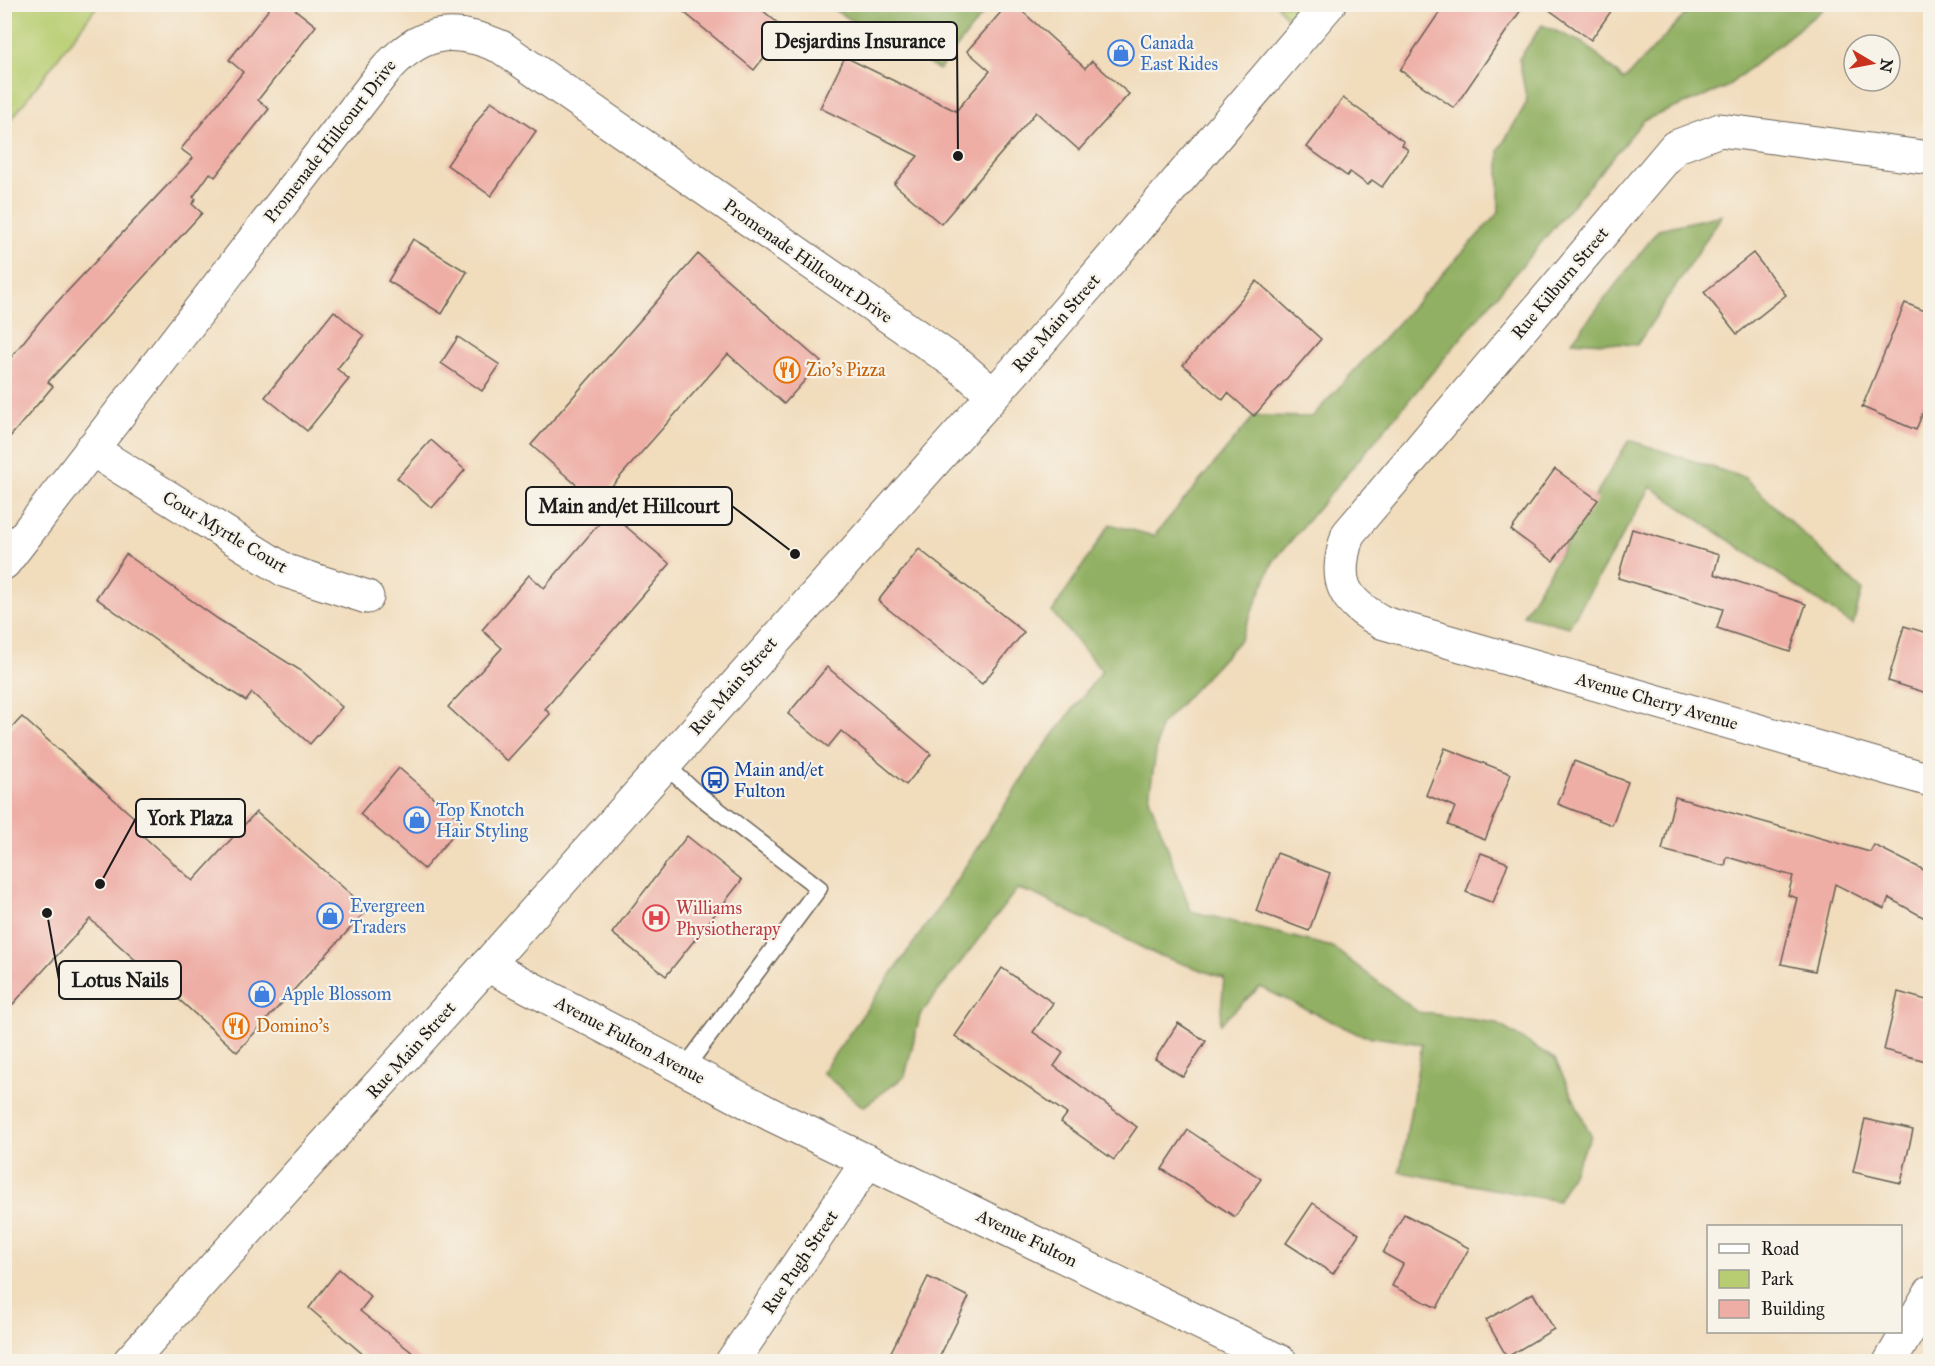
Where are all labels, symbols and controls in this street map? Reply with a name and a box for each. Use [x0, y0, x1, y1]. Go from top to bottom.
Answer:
callout: Desjardins Insurance [762, 22, 957, 60]
text: Desjardins Insurance [775, 29, 946, 54]
place label: Canada East Rides [1140, 32, 1218, 75]
north arrow [1842, 33, 1902, 93]
shop icon: Canada East Rides [1106, 38, 1136, 68]
street label: Promenade Hillcourt Drive [259, 55, 401, 227]
text: N [1876, 57, 1897, 74]
street label: Promenade Hillcourt Drive [719, 194, 897, 328]
street label: Rue Kilburn Street [1507, 222, 1614, 343]
street label: Rue Main Street [1007, 269, 1105, 377]
restaurant icon: Zio's Pizza [772, 355, 802, 385]
place label: Zio's Pizza [806, 359, 886, 381]
street label: Cour Myrtle Court [159, 486, 292, 578]
callout: Main and/et Hillcourt [526, 487, 732, 525]
text: Main and/et Hillcourt [538, 494, 721, 518]
street label: Rue Main Street [684, 632, 782, 740]
street label: Avenue Cherry Avenue [1573, 667, 1741, 735]
place label: Main and/et Fulton [734, 759, 824, 802]
bus stop icon: Main and/et Fulton [700, 765, 730, 795]
callout: York Plaza [136, 799, 245, 837]
place label: Top Knotch Hair Styling [436, 799, 528, 843]
shop icon: Top Knotch Hair Styling [402, 805, 432, 835]
text: York Plaza [146, 806, 233, 830]
place label: Evergreen Traders [350, 895, 425, 938]
place label: Williams Physiotherapy [676, 897, 781, 940]
shop icon: Evergreen Traders [315, 901, 345, 931]
hospital icon: Williams Physiotherapy [641, 903, 671, 933]
callout: Lotus Nails [59, 961, 181, 999]
text: Lotus Nails [71, 968, 169, 992]
shop icon: Apple Blossom [247, 979, 277, 1009]
place label: Apple Blossom [281, 983, 392, 1005]
street label: Avenue Fulton Avenue [550, 991, 709, 1089]
street label: Rue Main Street [362, 997, 461, 1103]
restaurant icon: Domino's [221, 1011, 251, 1041]
place label: Domino's [256, 1015, 329, 1037]
street label: Avenue Fulton [972, 1204, 1081, 1272]
street label: Rue Pugh Street [757, 1205, 844, 1319]
legend [1707, 1225, 1902, 1333]
text: Road [1761, 1238, 1799, 1260]
text: Park [1761, 1268, 1794, 1290]
text: Building [1761, 1298, 1825, 1321]

